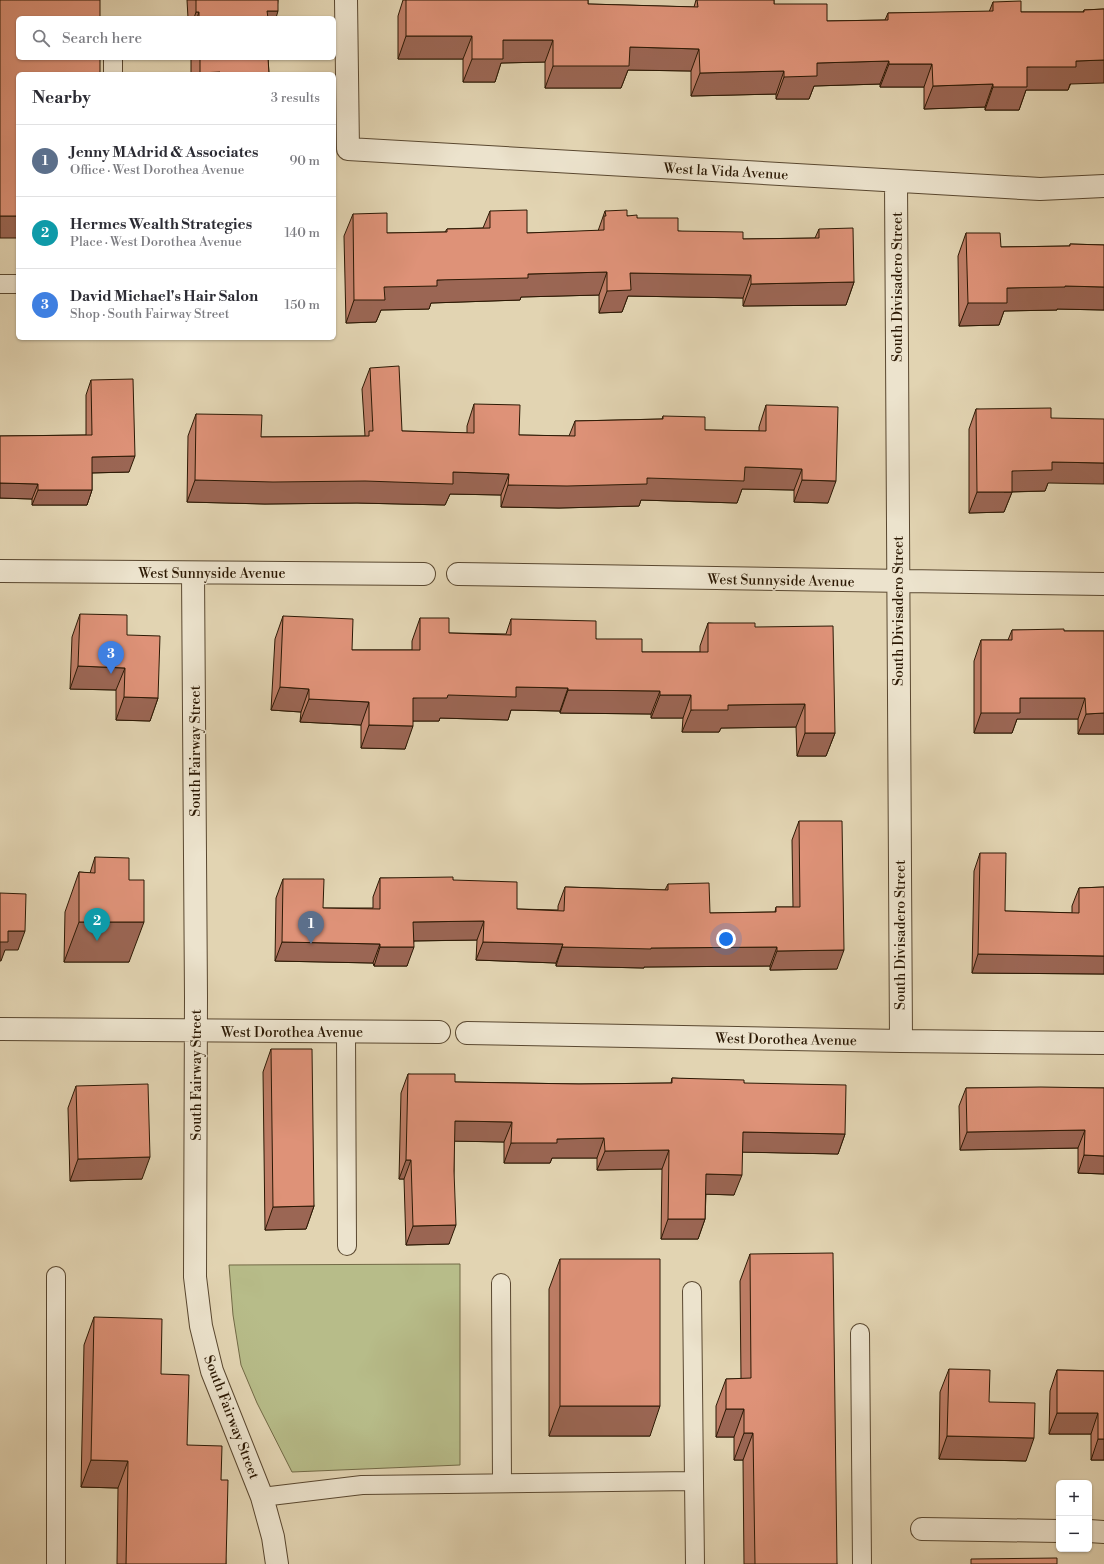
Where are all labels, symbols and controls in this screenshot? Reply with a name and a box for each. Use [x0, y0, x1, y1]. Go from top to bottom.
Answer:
search box [16, 16, 336, 60]
icon: search [30, 27, 52, 49]
text: Search here [62, 29, 142, 48]
text: Nearby [32, 87, 91, 109]
text: 3 results [271, 90, 320, 106]
text: Jenny MAdrid & Associates [70, 143, 258, 162]
text: 1 [42, 153, 48, 169]
text: 90 m [289, 153, 320, 169]
street label: West la Vida Avenue [662, 160, 789, 184]
text: Office · West Dorothea Avenue [70, 162, 244, 178]
street label: South Divisadero Street [889, 212, 907, 362]
text: Hermes Wealth Strategies [70, 215, 252, 234]
text: 2 [41, 225, 49, 241]
text: 140 m [284, 225, 320, 241]
text: Place · West Dorothea Avenue [70, 234, 242, 250]
text: David Michael's Hair Salon [70, 287, 258, 306]
text: 3 [41, 297, 49, 313]
text: 150 m [285, 297, 320, 313]
text: Shop · South Fairway Street [70, 306, 229, 322]
street label: South Divisadero Street [890, 536, 908, 686]
street label: West Sunnyside Avenue [137, 565, 286, 583]
street label: West Sunnyside Avenue [706, 571, 855, 591]
pin: 3 [98, 641, 124, 674]
street label: South Fairway Street [187, 685, 205, 817]
street label: South Divisadero Street [892, 860, 910, 1010]
pin: 2 [84, 908, 110, 941]
pin: 1 [298, 911, 324, 944]
your location [716, 929, 736, 949]
street label: South Fairway Street [188, 1009, 206, 1141]
street label: West Dorothea Avenue [220, 1024, 363, 1042]
street label: West Dorothea Avenue [714, 1030, 857, 1050]
street label: South Fairway Street [199, 1353, 263, 1482]
map controls [1056, 1480, 1092, 1552]
button: + [1056, 1480, 1092, 1516]
button: − [1056, 1516, 1092, 1552]

